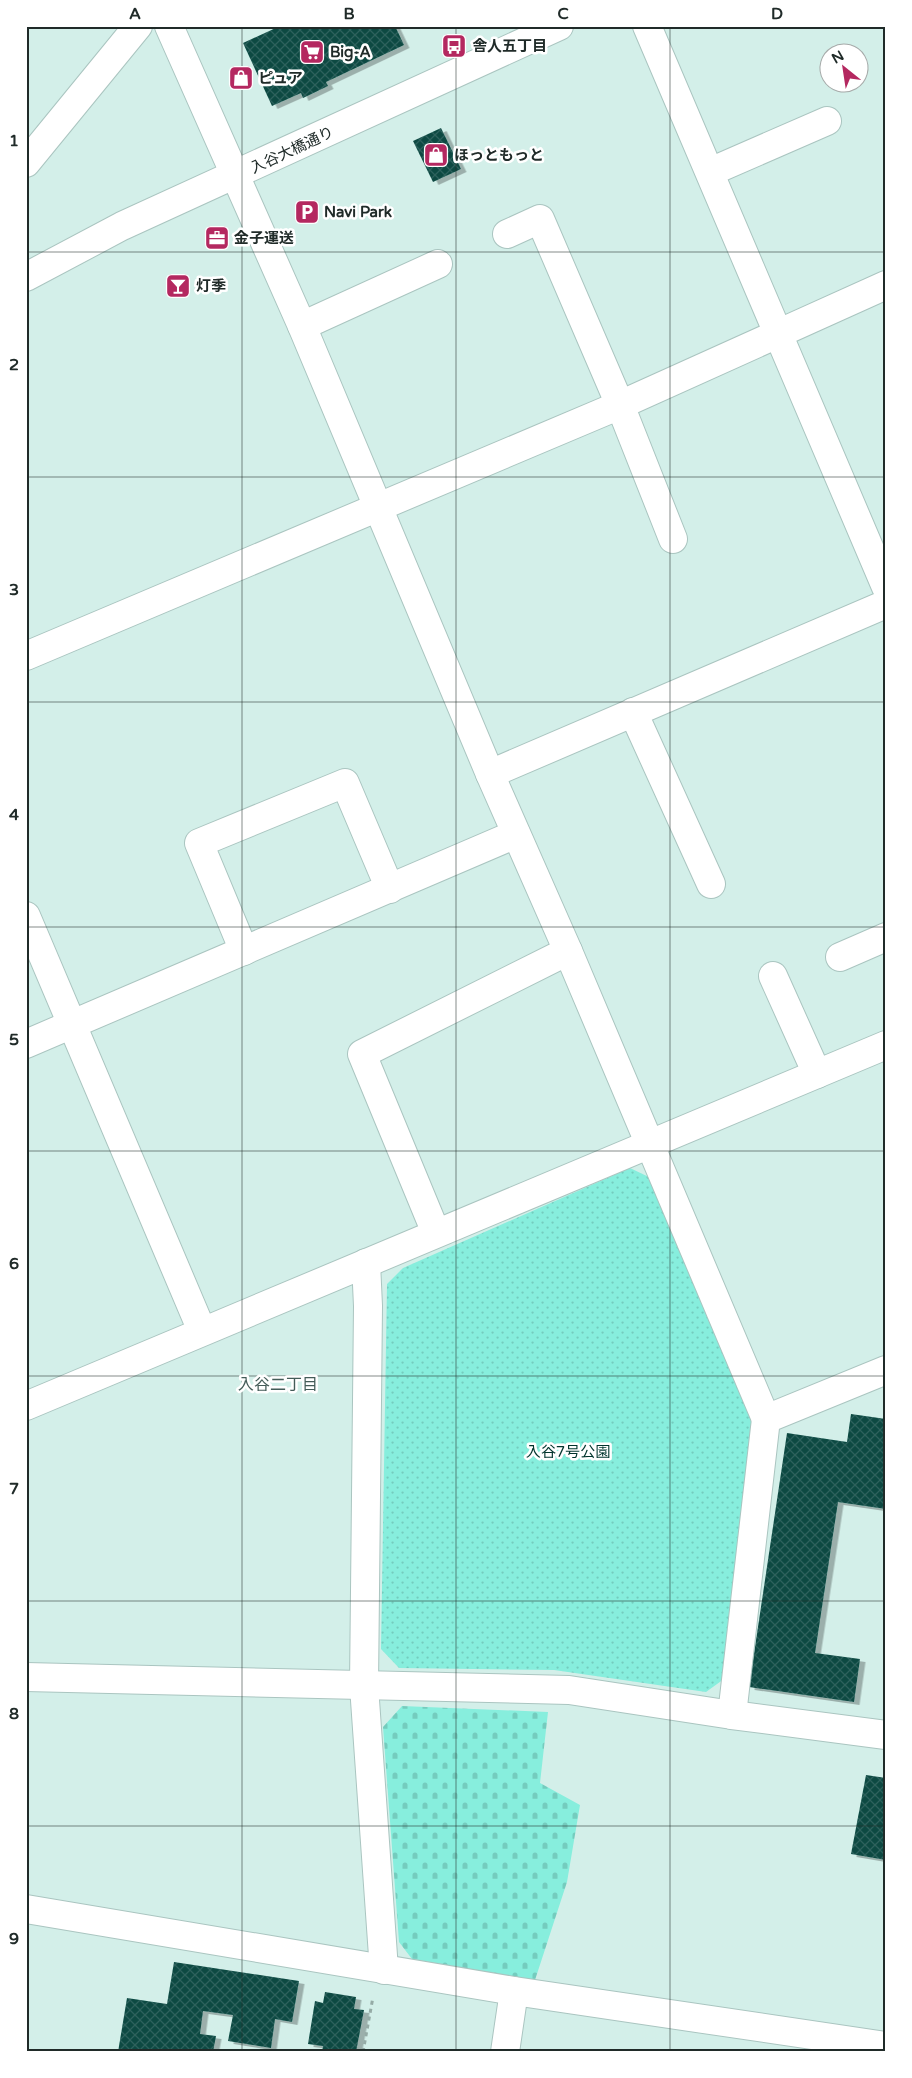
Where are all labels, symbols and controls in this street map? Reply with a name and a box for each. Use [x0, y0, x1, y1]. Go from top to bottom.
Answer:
text: A [129, 4, 141, 24]
text: B [343, 4, 355, 24]
text: C [557, 4, 569, 24]
text: D [771, 4, 783, 24]
bus stop icon: 舎人五丁目 [441, 33, 467, 59]
place label: 舎人五丁目 [472, 37, 547, 55]
supermarket icon: Big-A [299, 39, 325, 65]
north arrow [820, 42, 870, 92]
place label: Big-A [330, 43, 371, 62]
text: N [829, 47, 847, 67]
shop icon: ピュア [228, 65, 254, 91]
place label: ピュア [258, 69, 303, 87]
street label: 入谷大橋通り [247, 123, 337, 177]
text: 1 [9, 131, 19, 151]
shop icon: ほっともっと [423, 142, 449, 168]
place label: ほっともっと [454, 146, 544, 164]
parking icon: Navi Park [294, 199, 320, 225]
place label: Navi Park [324, 203, 392, 221]
office icon: 金子運送 [204, 225, 230, 251]
place label: 金子運送 [234, 229, 294, 247]
bar icon: 灯季 [165, 273, 191, 299]
place label: 灯季 [196, 277, 226, 295]
text: 2 [9, 355, 19, 375]
text: 3 [9, 580, 19, 600]
text: 4 [9, 805, 19, 825]
text: 5 [9, 1030, 19, 1050]
text: 6 [9, 1254, 19, 1274]
district label: 入谷二丁目 [238, 1375, 318, 1395]
park label: 入谷7号公園 [526, 1443, 610, 1461]
text: 7 [9, 1479, 19, 1499]
text: 8 [9, 1704, 19, 1724]
text: 9 [9, 1929, 19, 1949]

